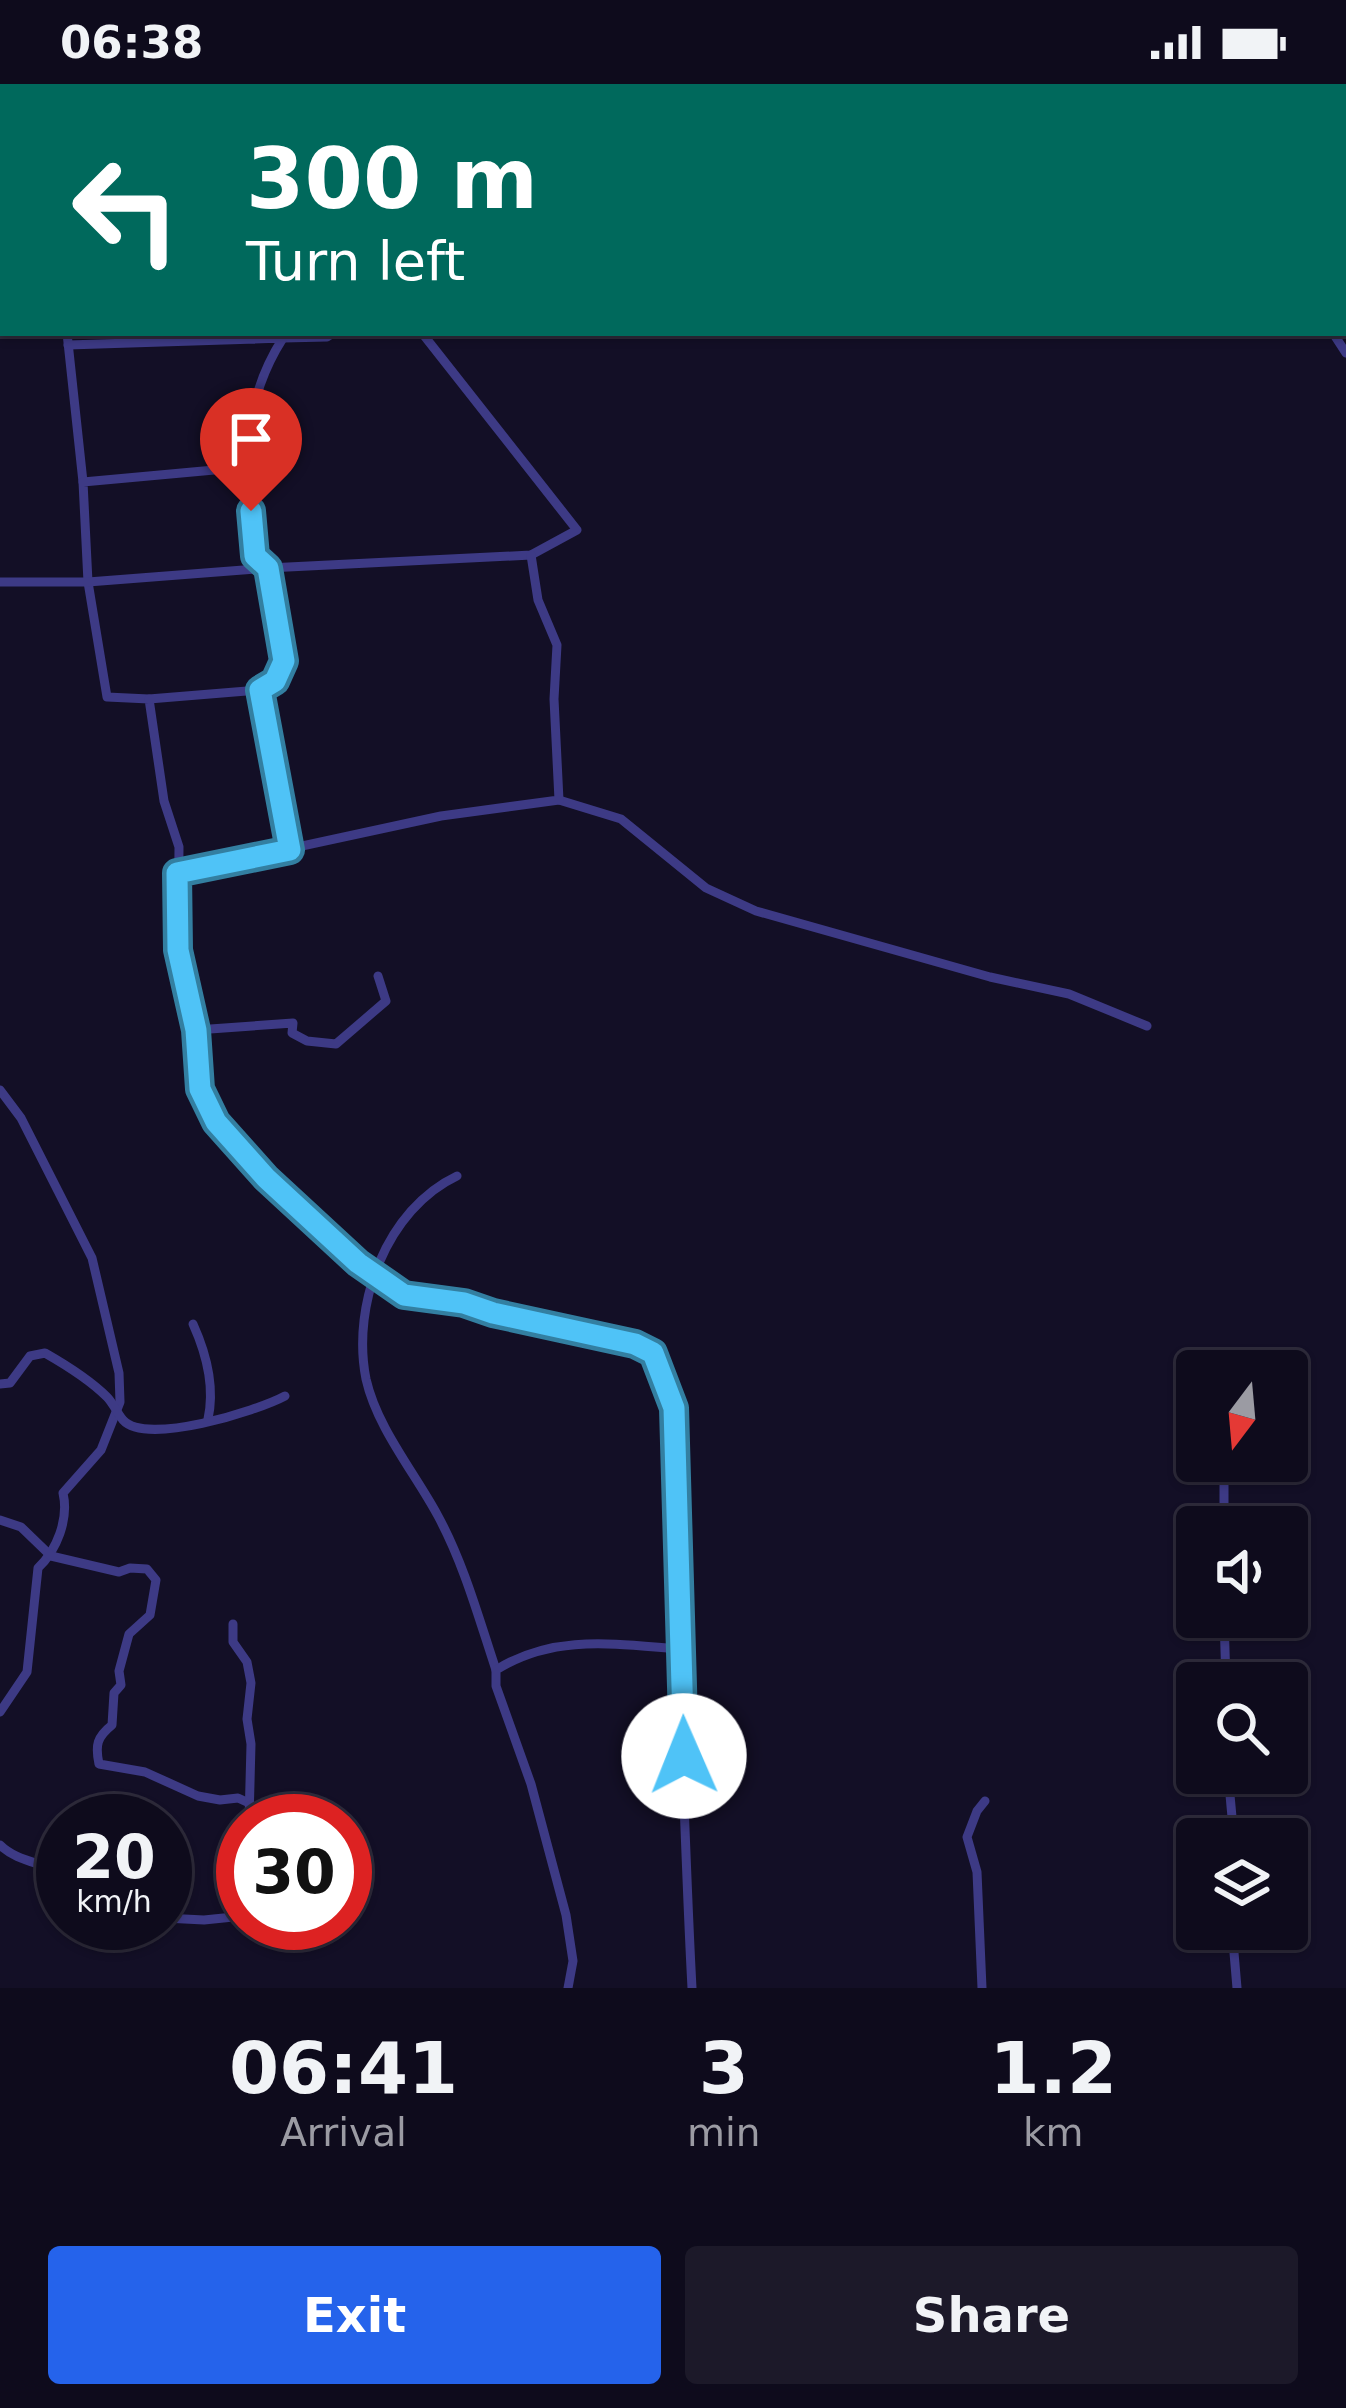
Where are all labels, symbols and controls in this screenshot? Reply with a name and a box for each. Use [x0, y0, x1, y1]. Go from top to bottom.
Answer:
text: 06:38 [60, 16, 203, 69]
text: 300 m [246, 130, 538, 228]
icon: left [48, 132, 204, 288]
text: Turn left [246, 230, 465, 293]
pin [200, 388, 302, 511]
icon: arrive [218, 406, 284, 472]
north arrow [1176, 1350, 1308, 1482]
map controls [1176, 1350, 1308, 1950]
button: sound [1176, 1506, 1308, 1638]
button: search [1176, 1662, 1308, 1794]
position arrow [621, 1693, 747, 1819]
speed limit sign: 30 [216, 1794, 372, 1950]
button: layers [1176, 1818, 1308, 1950]
text: 20 [72, 1822, 156, 1892]
text: km/h [76, 1884, 152, 1919]
text: 06:41 [229, 2026, 458, 2110]
text: 3 [699, 2026, 749, 2110]
text: 1.2 [990, 2026, 1117, 2110]
text: Arrival [280, 2110, 407, 2155]
text: min [687, 2110, 761, 2155]
text: km [1023, 2110, 1084, 2155]
button: Exit [48, 2246, 661, 2384]
button: Share [685, 2246, 1298, 2384]

